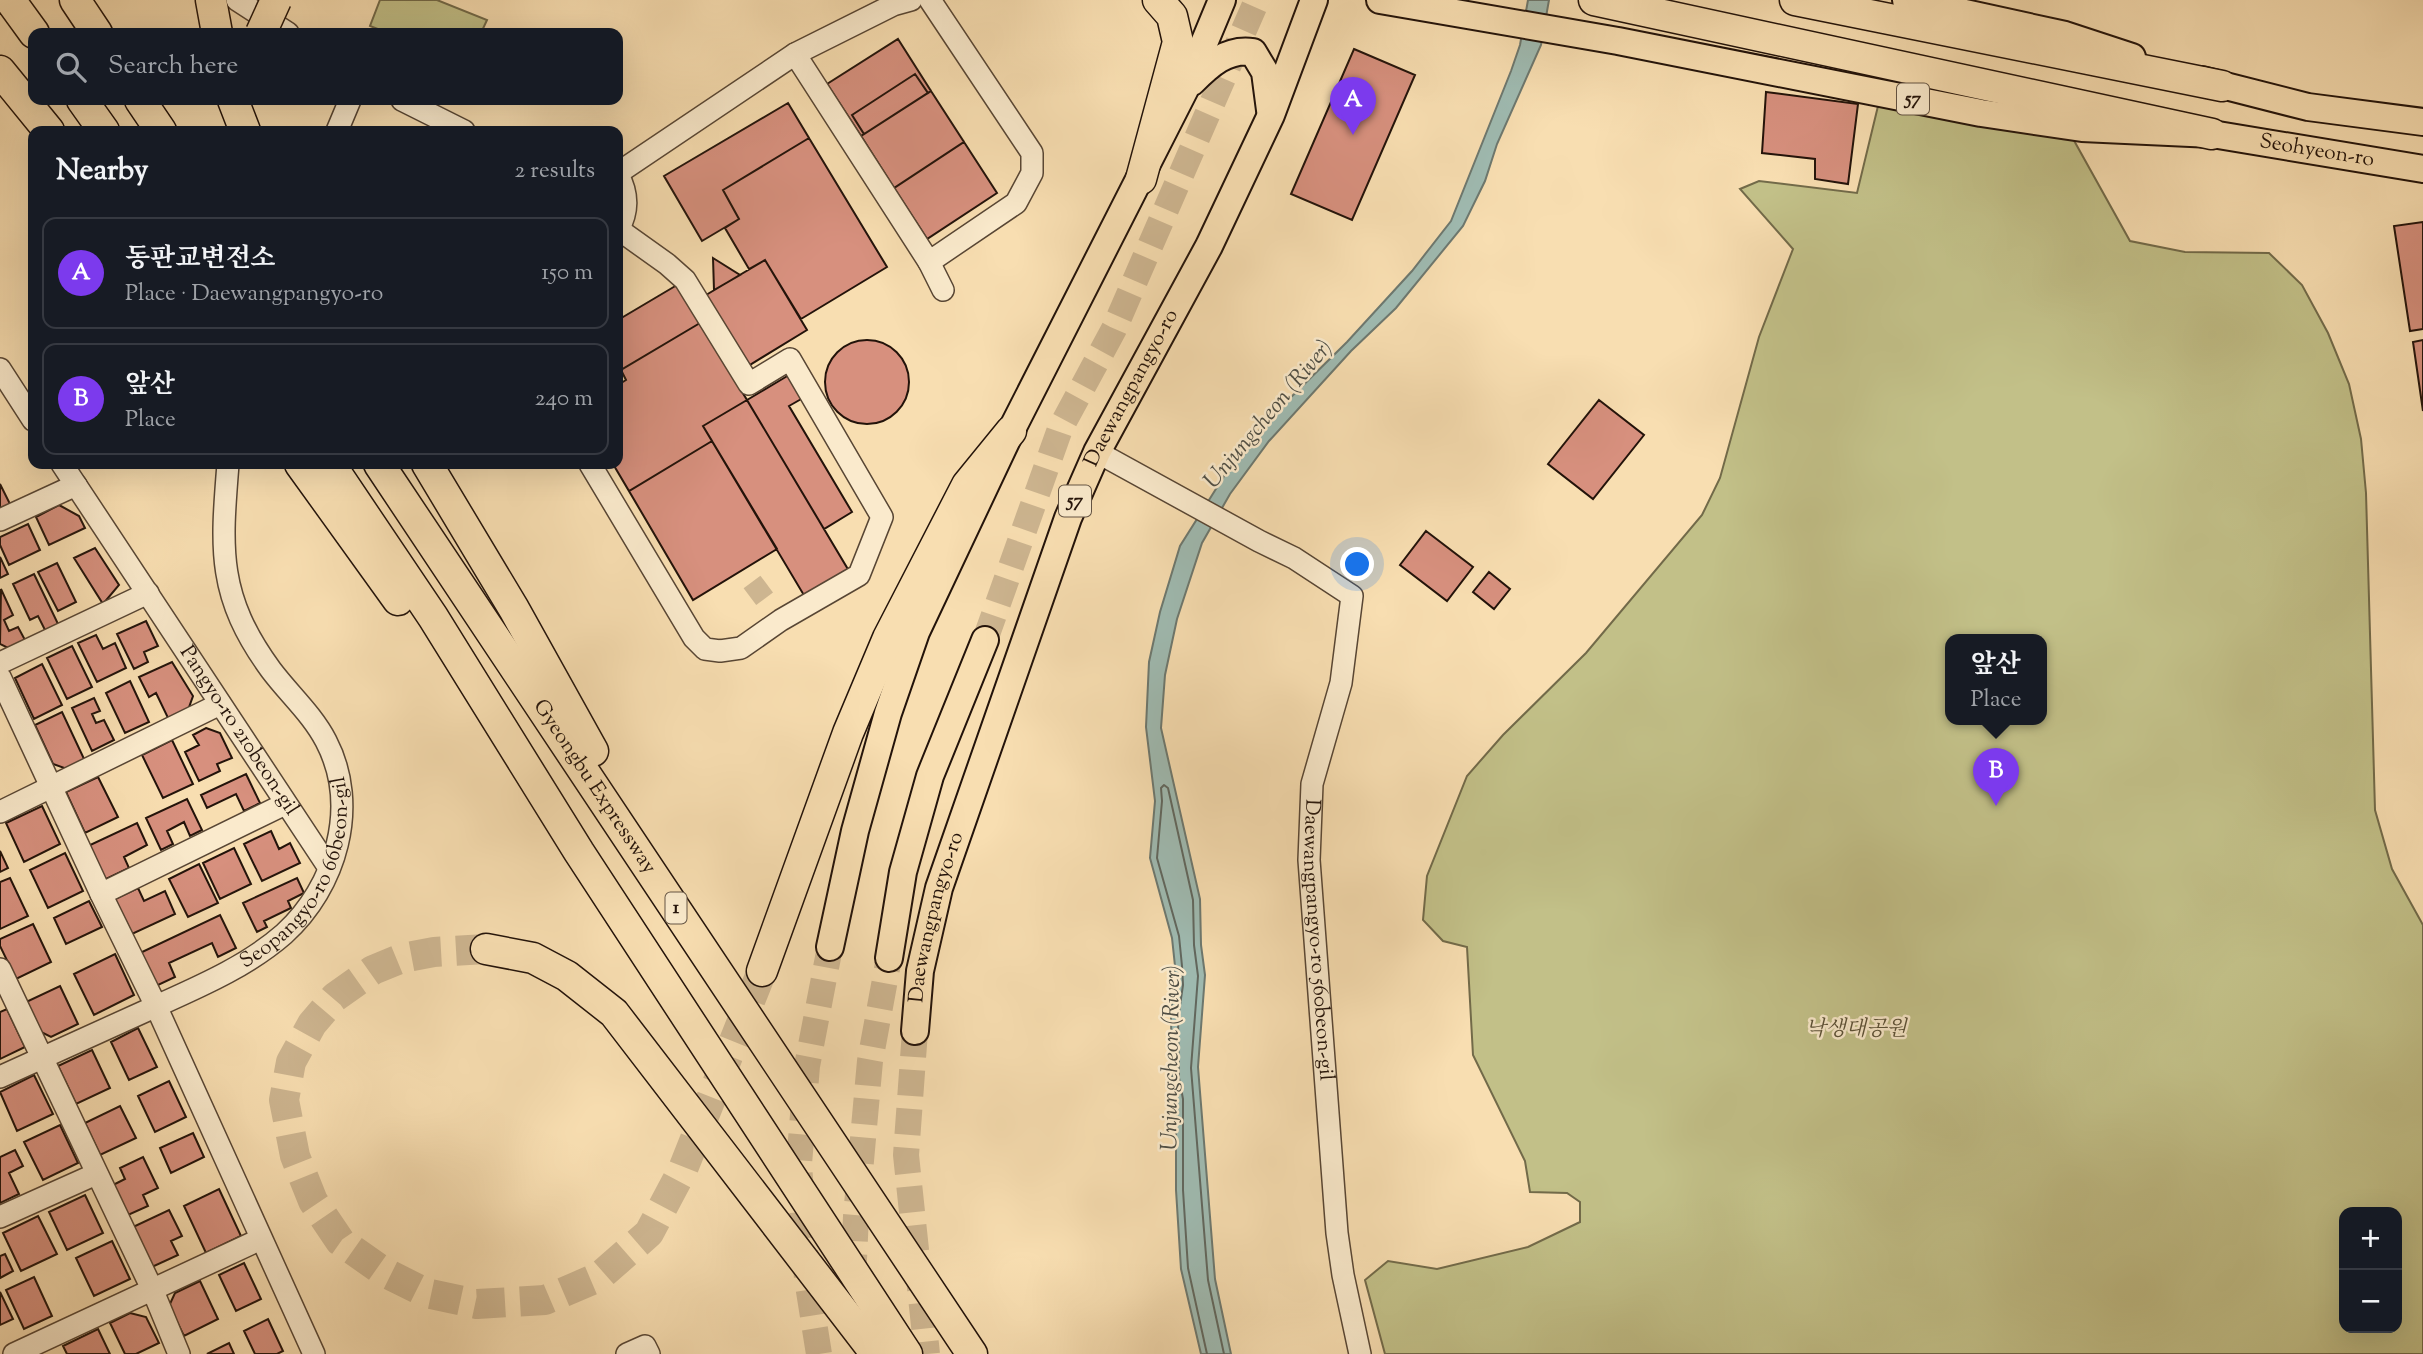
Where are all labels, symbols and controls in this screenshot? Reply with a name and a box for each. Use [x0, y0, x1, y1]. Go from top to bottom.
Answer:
search box [28, 28, 623, 105]
icon: search [52, 48, 90, 86]
text: Search here [108, 48, 238, 85]
pin: A [1330, 77, 1376, 135]
road number: 57 [1897, 83, 1929, 114]
street label: Seohyeon-ro [2257, 127, 2376, 176]
text: Nearby [56, 150, 148, 193]
text: 2 results [515, 155, 595, 188]
text: 동판교변전소 [125, 241, 276, 278]
text: A [72, 257, 90, 290]
text: 150 m [541, 257, 593, 290]
text: Place · Daewangpangyo-ro [125, 278, 383, 311]
street label: Daewangpangyo-ro [1077, 304, 1187, 472]
water label: Unjungcheon (River) [1197, 333, 1341, 497]
text: 앞산 [125, 367, 175, 404]
text: B [74, 383, 88, 416]
text: 240 m [535, 383, 593, 416]
text: Place [125, 404, 176, 437]
road number: 57 [1059, 486, 1091, 516]
your location [1340, 547, 1374, 581]
popup [1945, 634, 2047, 725]
street label: Pangyo-ro 210beon-gil [171, 640, 306, 822]
text: 앞산 [1971, 647, 2021, 684]
text: Place [1971, 684, 2021, 717]
street label: Gyeongbu Expressway [525, 694, 664, 881]
pin: B [1973, 748, 2019, 806]
street label: Seopangyo-ro 66beon-gil [234, 774, 357, 977]
street label: Daewangpangyo-ro 560beon-gil [1294, 798, 1341, 1082]
street label: Daewangpangyo-ro [902, 828, 972, 1004]
road number: 1 [666, 893, 686, 924]
water label: Unjungcheon (River) [1154, 965, 1190, 1151]
park label: 낙생대공원 [1805, 1015, 1908, 1045]
map controls [2339, 1207, 2402, 1333]
button: + [2339, 1207, 2402, 1270]
button: − [2339, 1270, 2402, 1333]

